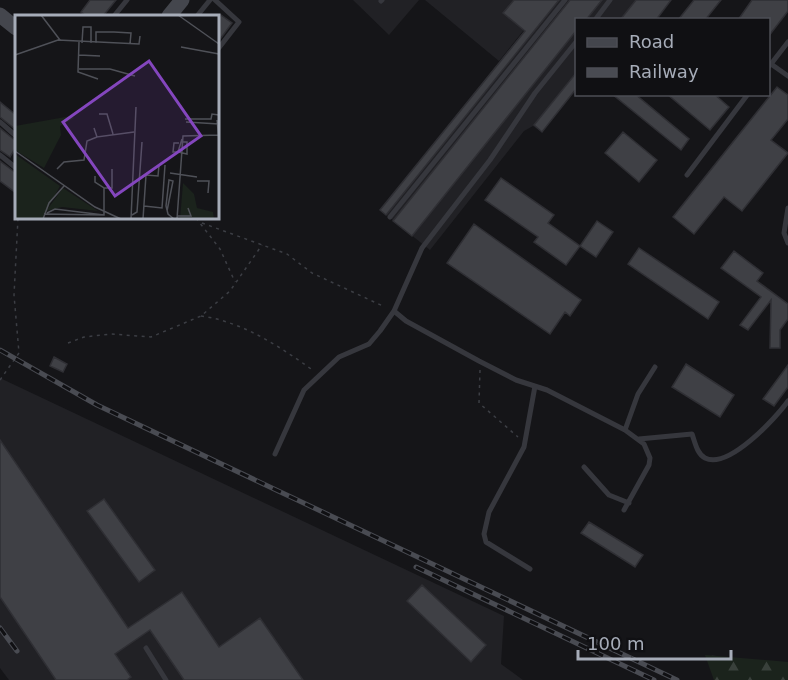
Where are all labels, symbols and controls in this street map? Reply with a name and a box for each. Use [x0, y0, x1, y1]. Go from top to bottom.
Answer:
inset map [15, 15, 219, 219]
legend [575, 18, 770, 96]
text: Road [629, 31, 674, 52]
text: Railway [629, 61, 699, 82]
scale bar [578, 623, 731, 661]
text: 100 m [587, 633, 645, 654]

